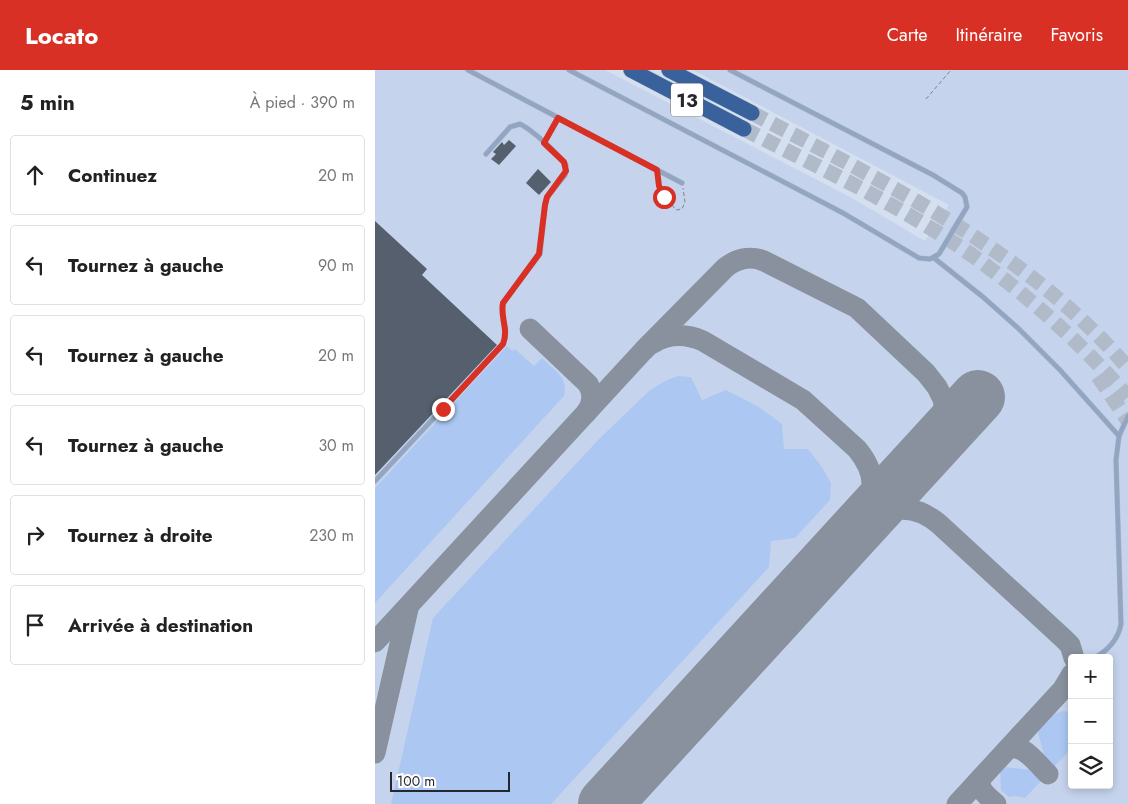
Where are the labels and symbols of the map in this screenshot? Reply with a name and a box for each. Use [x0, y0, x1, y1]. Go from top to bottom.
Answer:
road number: 13 [671, 84, 703, 116]
route start [653, 186, 676, 209]
route end [432, 398, 455, 421]
scale bar [390, 769, 510, 792]

